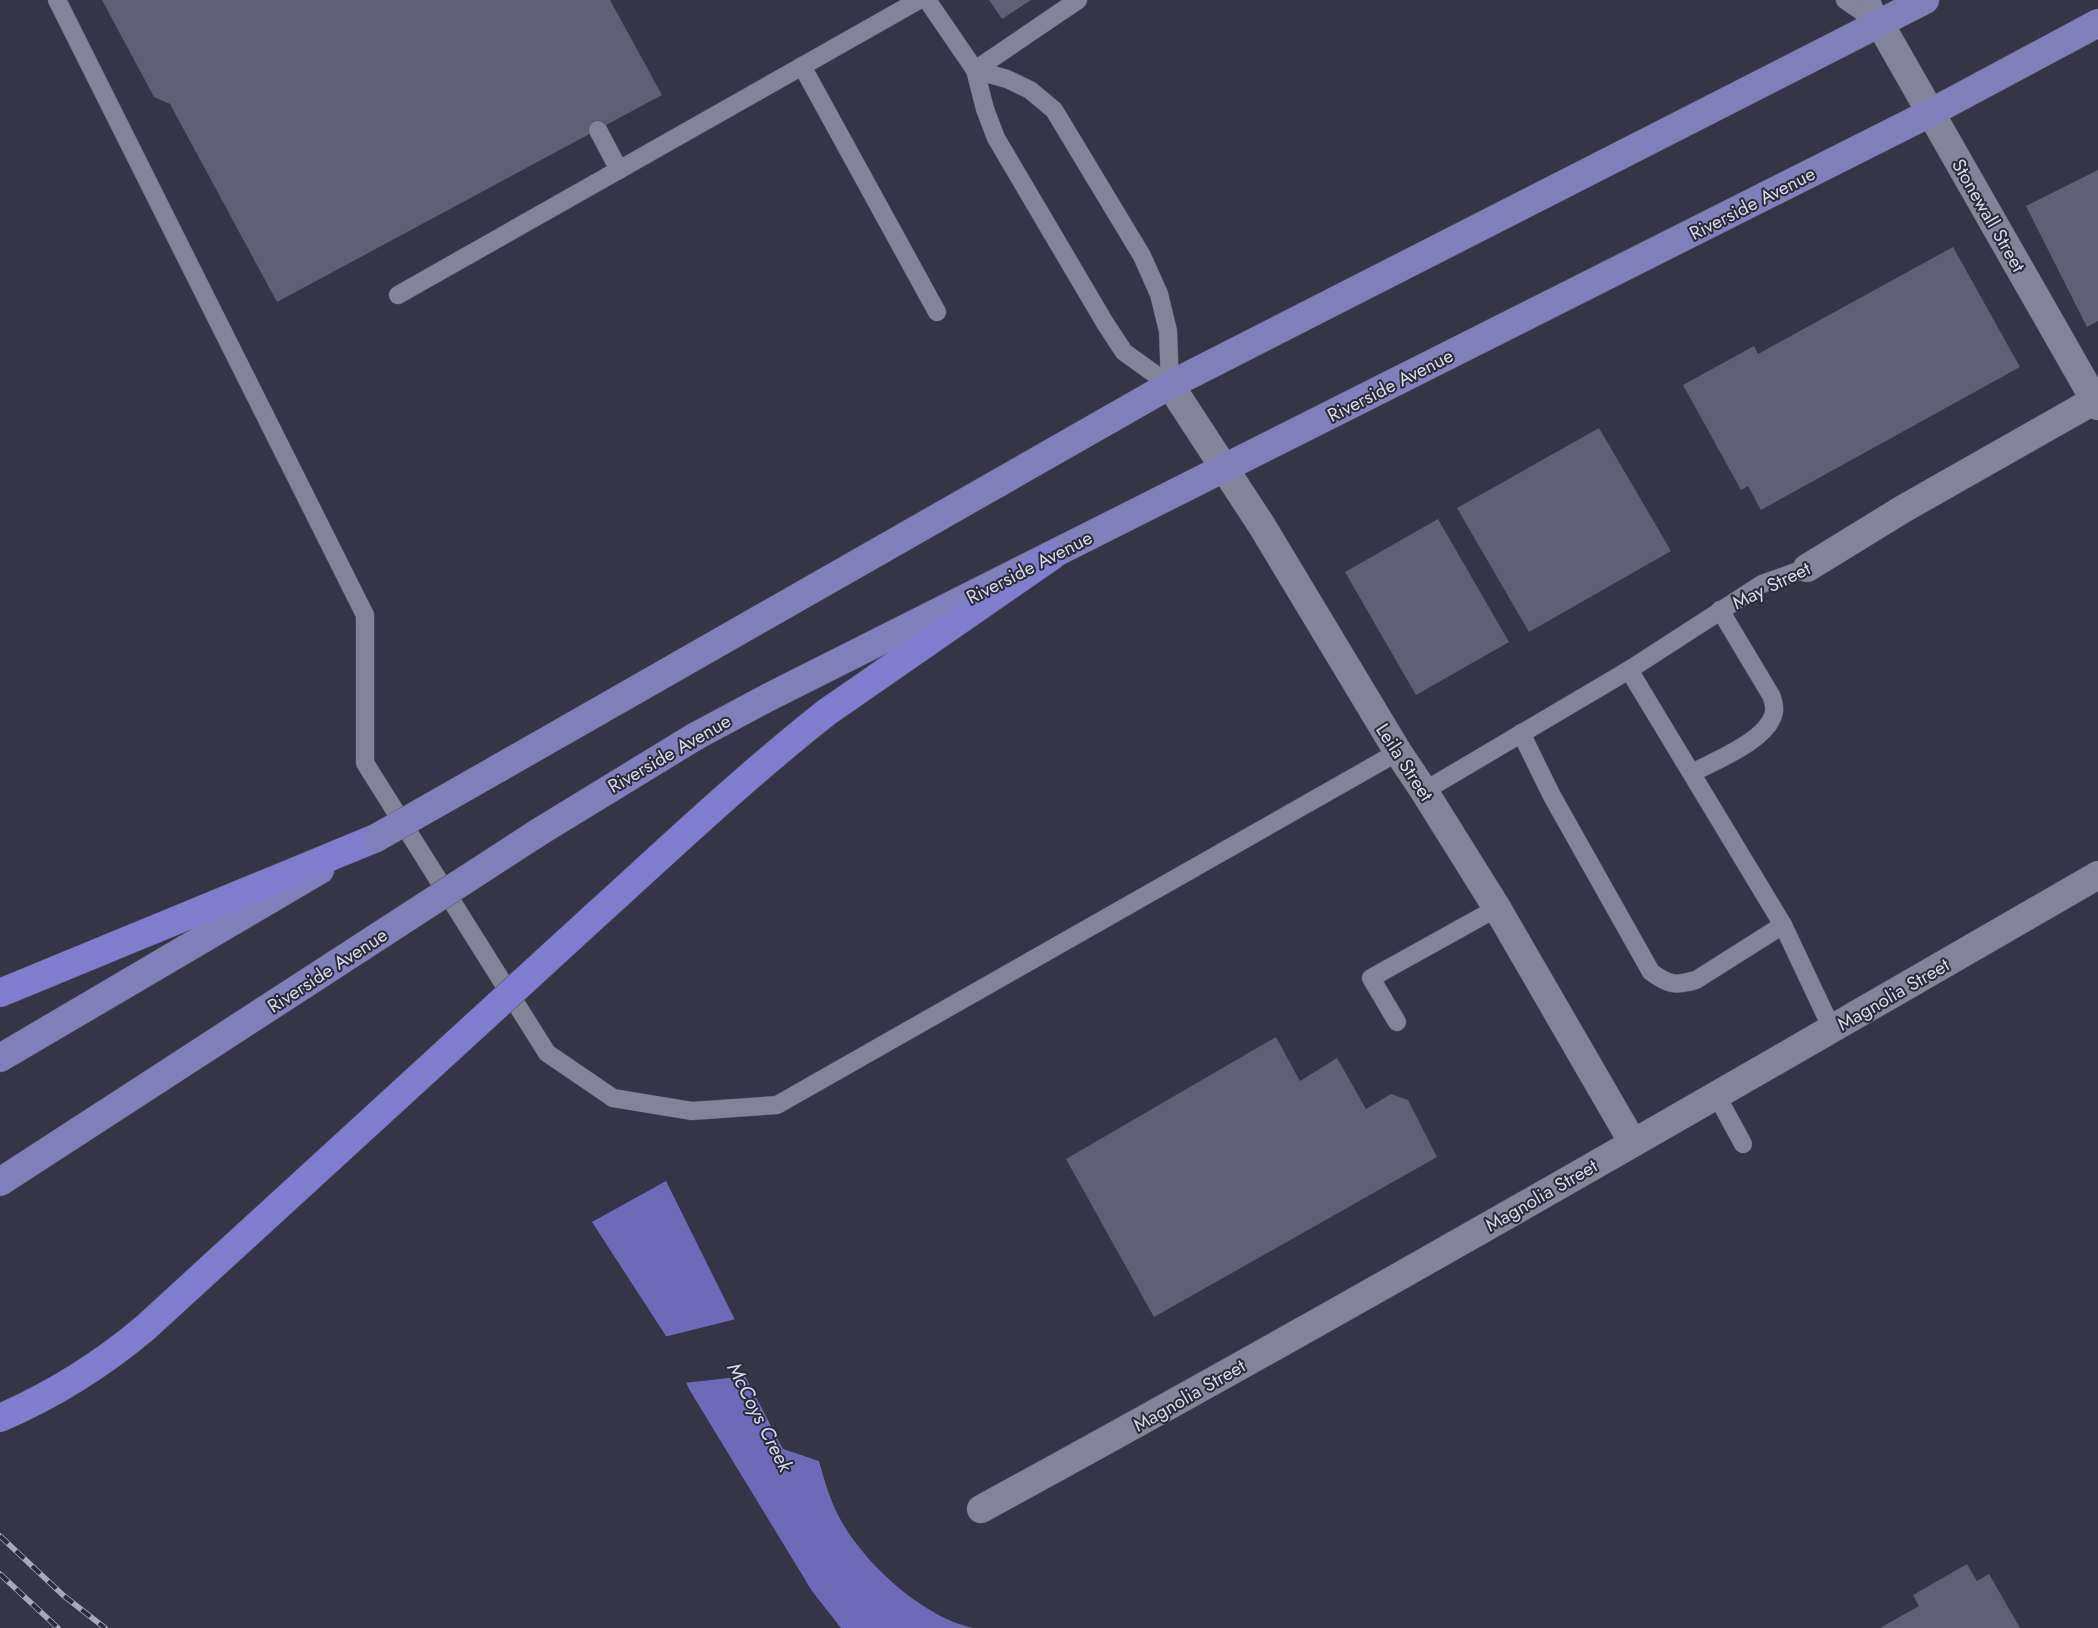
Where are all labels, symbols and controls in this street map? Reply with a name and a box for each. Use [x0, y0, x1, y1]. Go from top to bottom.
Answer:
street label: Stonewall Street [1945, 154, 2032, 277]
street label: Riverside Avenue [1685, 160, 1820, 247]
street label: Riverside Avenue [1323, 342, 1458, 429]
street label: Riverside Avenue [962, 524, 1097, 611]
street label: May Street [1728, 555, 1815, 616]
street label: Riverside Avenue [603, 707, 736, 800]
street label: Leila Street [1369, 718, 1440, 807]
street label: Riverside Avenue [262, 921, 393, 1019]
street label: Magnolia Street [1832, 951, 1955, 1037]
street label: Magnolia Street [1480, 1152, 1603, 1238]
street label: Magnolia Street [1128, 1352, 1251, 1438]
water label: McCoys Creek [720, 1358, 800, 1478]

